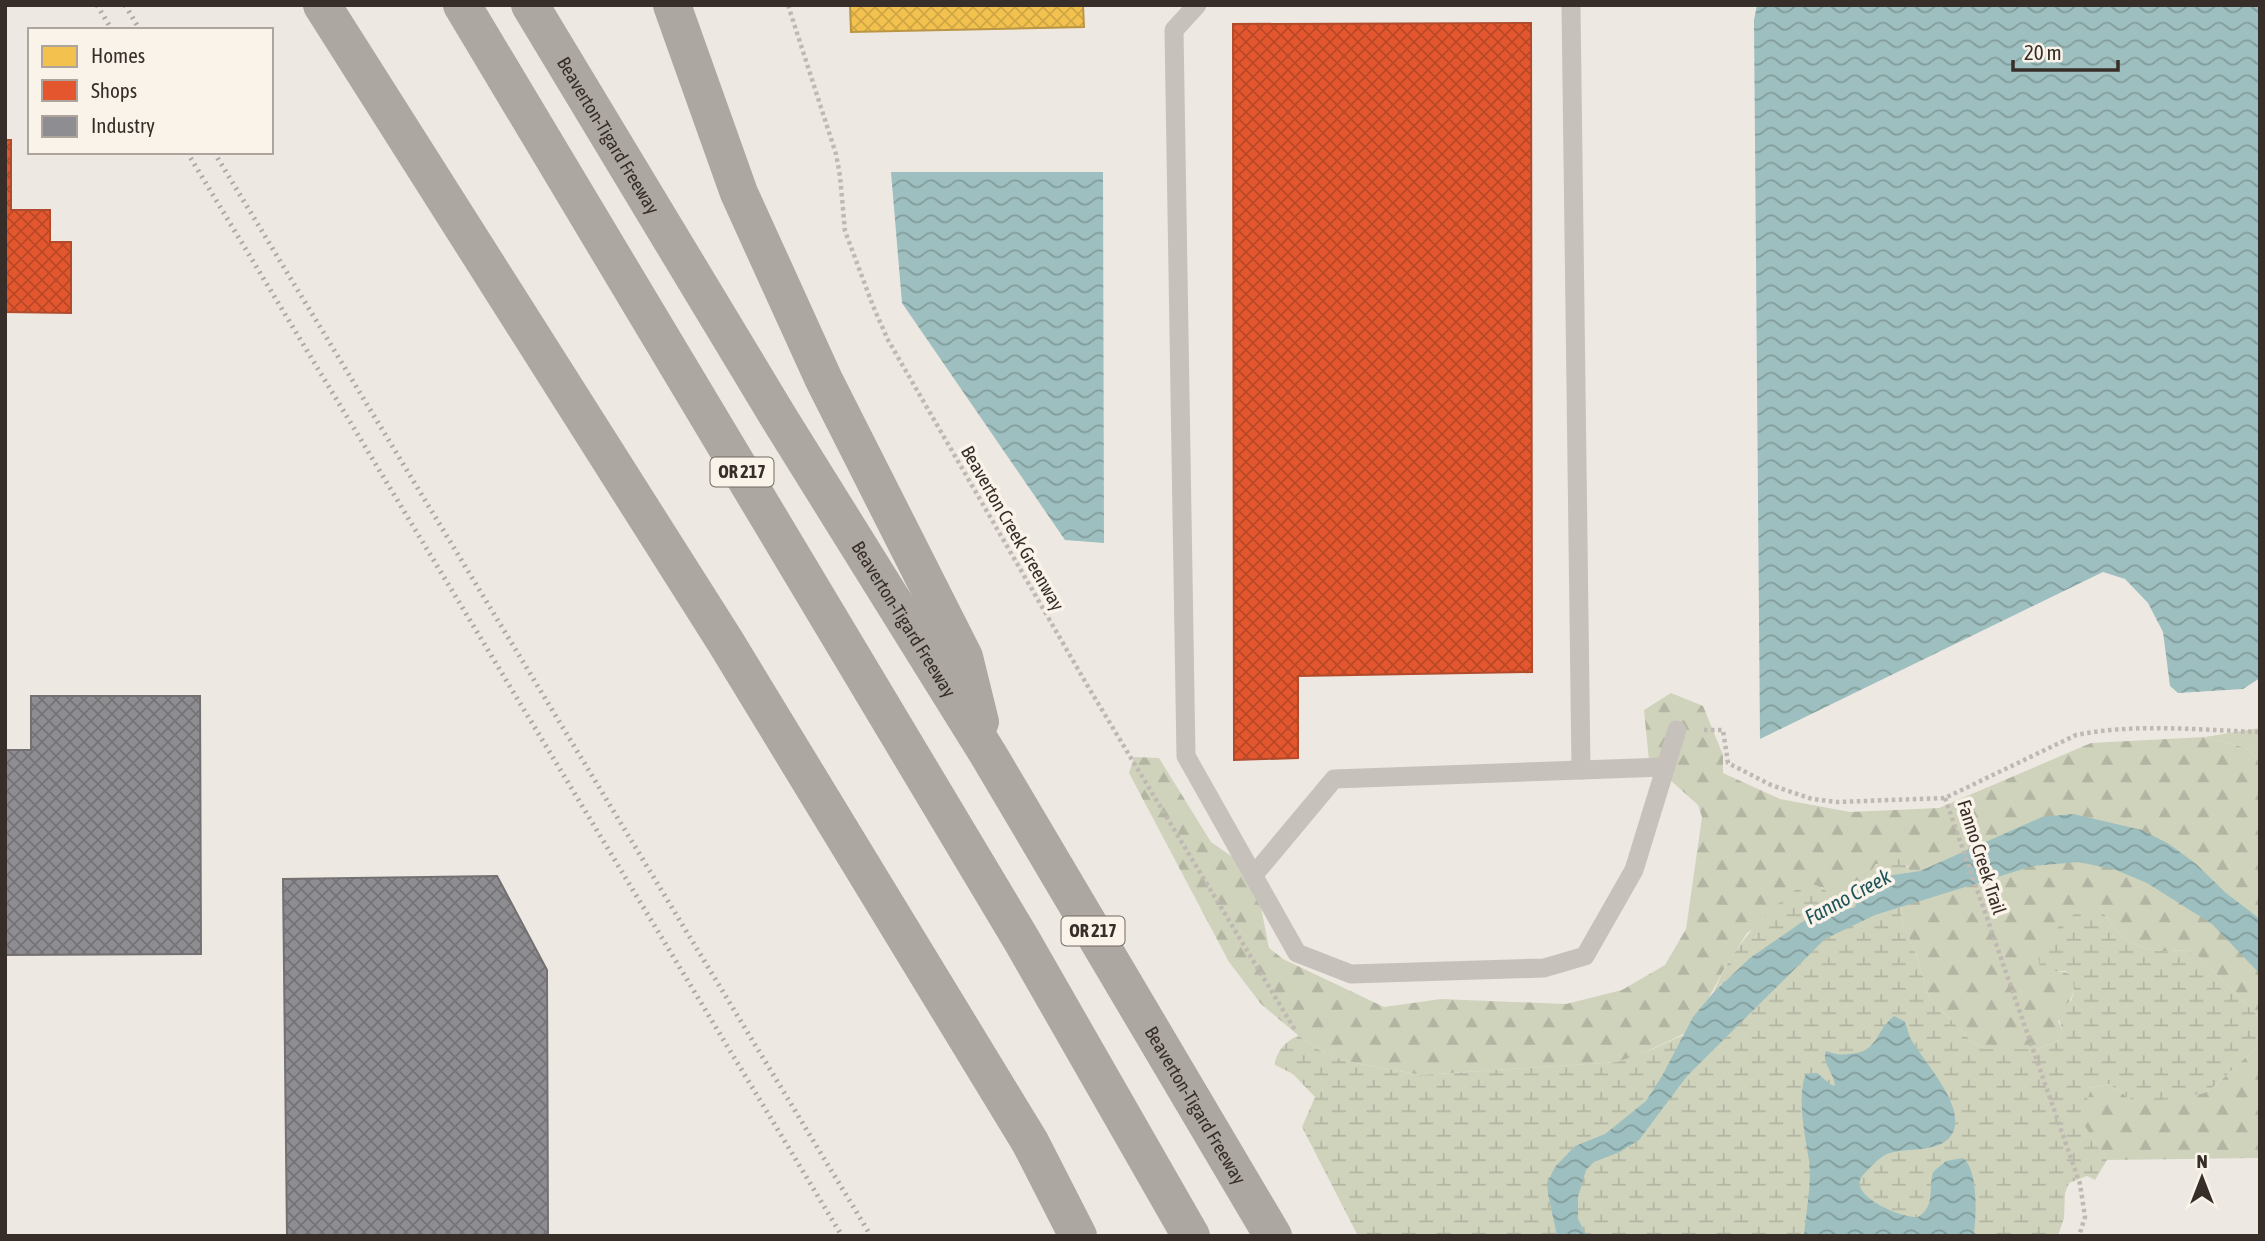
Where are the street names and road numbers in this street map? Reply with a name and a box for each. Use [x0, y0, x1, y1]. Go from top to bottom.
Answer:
street label: Beaverton-Tigard Freeway [553, 53, 664, 218]
street label: Beaverton Creek Greenway [957, 442, 1069, 614]
road number: OR 217 [710, 458, 774, 486]
street label: Beaverton-Tigard Freeway [847, 537, 961, 701]
street label: Fanno Creek Trail [1953, 797, 2011, 917]
road number: OR 217 [1062, 916, 1124, 946]
street label: Beaverton-Tigard Freeway [1141, 1022, 1251, 1188]

